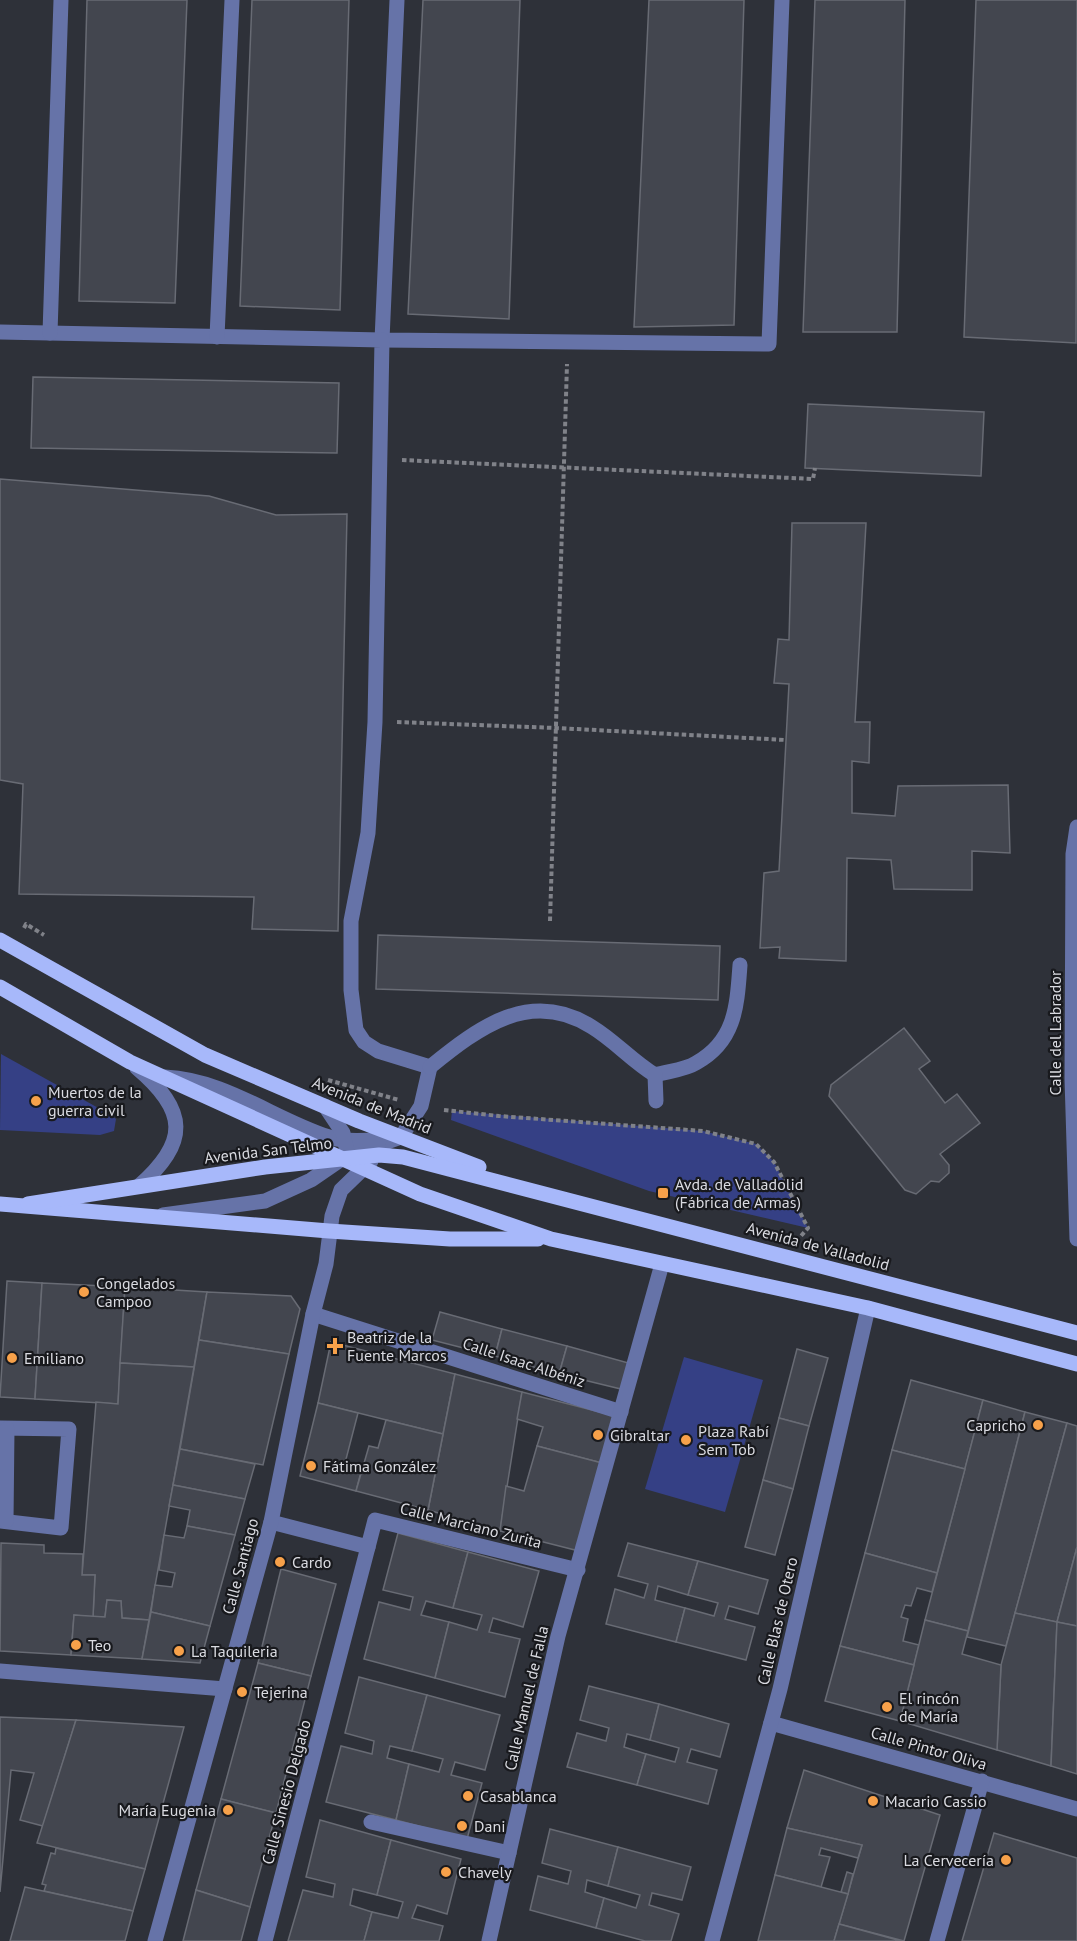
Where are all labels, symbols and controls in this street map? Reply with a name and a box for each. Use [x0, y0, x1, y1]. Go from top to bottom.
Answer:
street label: Calle del Labrador [1045, 970, 1065, 1095]
street label: Avenida de Madrid [309, 1072, 435, 1138]
place label: Muertos de la guerra civil [48, 1082, 142, 1120]
marker: Muertos de la guerra civil [29, 1094, 43, 1108]
street label: Avenida San Telmo [203, 1132, 333, 1168]
place label: Avda. de Valladolid (Fábrica de Armas) [675, 1174, 803, 1212]
marker: Avda. de Valladolid (Fábrica de Armas) [656, 1186, 670, 1200]
street label: Avenida de Valladolid [744, 1217, 892, 1275]
place label: Congelados Campoo [96, 1273, 175, 1311]
marker: Congelados Campoo [77, 1285, 91, 1299]
place label: Beatriz de la Fuente Marcos [347, 1327, 447, 1365]
street label: Calle Isaac Albéniz [460, 1333, 588, 1391]
marker: Beatriz de la Fuente Marcos [328, 1339, 342, 1353]
place label: Emiliano [24, 1348, 84, 1368]
marker: Emiliano [5, 1351, 19, 1365]
place label: Capricho [966, 1415, 1026, 1435]
marker: Capricho [1031, 1418, 1045, 1432]
place label: Plaza Rabí Sem Tob [698, 1421, 769, 1459]
place label: Gibraltar [610, 1425, 670, 1445]
marker: Gibraltar [591, 1428, 605, 1442]
marker: Plaza Rabí Sem Tob [679, 1433, 693, 1447]
place label: Fátima González [323, 1456, 436, 1476]
marker: Fátima González [304, 1459, 318, 1473]
street label: Calle Marciano Zurita [398, 1498, 544, 1552]
street label: Calle Santiago [218, 1516, 262, 1616]
place label: Cardo [292, 1552, 331, 1572]
marker: Cardo [273, 1555, 287, 1569]
street label: Calle Blas de Otero [753, 1555, 801, 1687]
street label: Calle Manuel de Falla [500, 1624, 552, 1772]
place label: Teo [88, 1635, 111, 1655]
marker: Teo [69, 1638, 83, 1652]
place label: La Taquileria [191, 1641, 278, 1661]
marker: La Taquileria [172, 1644, 186, 1658]
place label: Tejerina [254, 1682, 308, 1702]
marker: Tejerina [235, 1685, 249, 1699]
place label: El rincón de María [899, 1688, 959, 1726]
marker: El rincón de María [880, 1700, 894, 1714]
street label: Calle Sinesio Delgado [257, 1717, 315, 1867]
street label: Calle Pintor Oliva [869, 1722, 989, 1774]
place label: Casablanca [480, 1786, 557, 1806]
marker: Casablanca [461, 1789, 475, 1803]
place label: Macario Cassio [885, 1791, 986, 1811]
marker: Macario Cassio [866, 1794, 880, 1808]
place label: María Eugenia [119, 1800, 216, 1820]
marker: María Eugenia [221, 1803, 235, 1817]
place label: Dani [474, 1816, 505, 1836]
marker: Dani [455, 1819, 469, 1833]
place label: La Cervecería [904, 1850, 994, 1870]
marker: La Cervecería [999, 1853, 1013, 1867]
place label: Chavely [458, 1862, 512, 1882]
marker: Chavely [439, 1865, 453, 1879]

